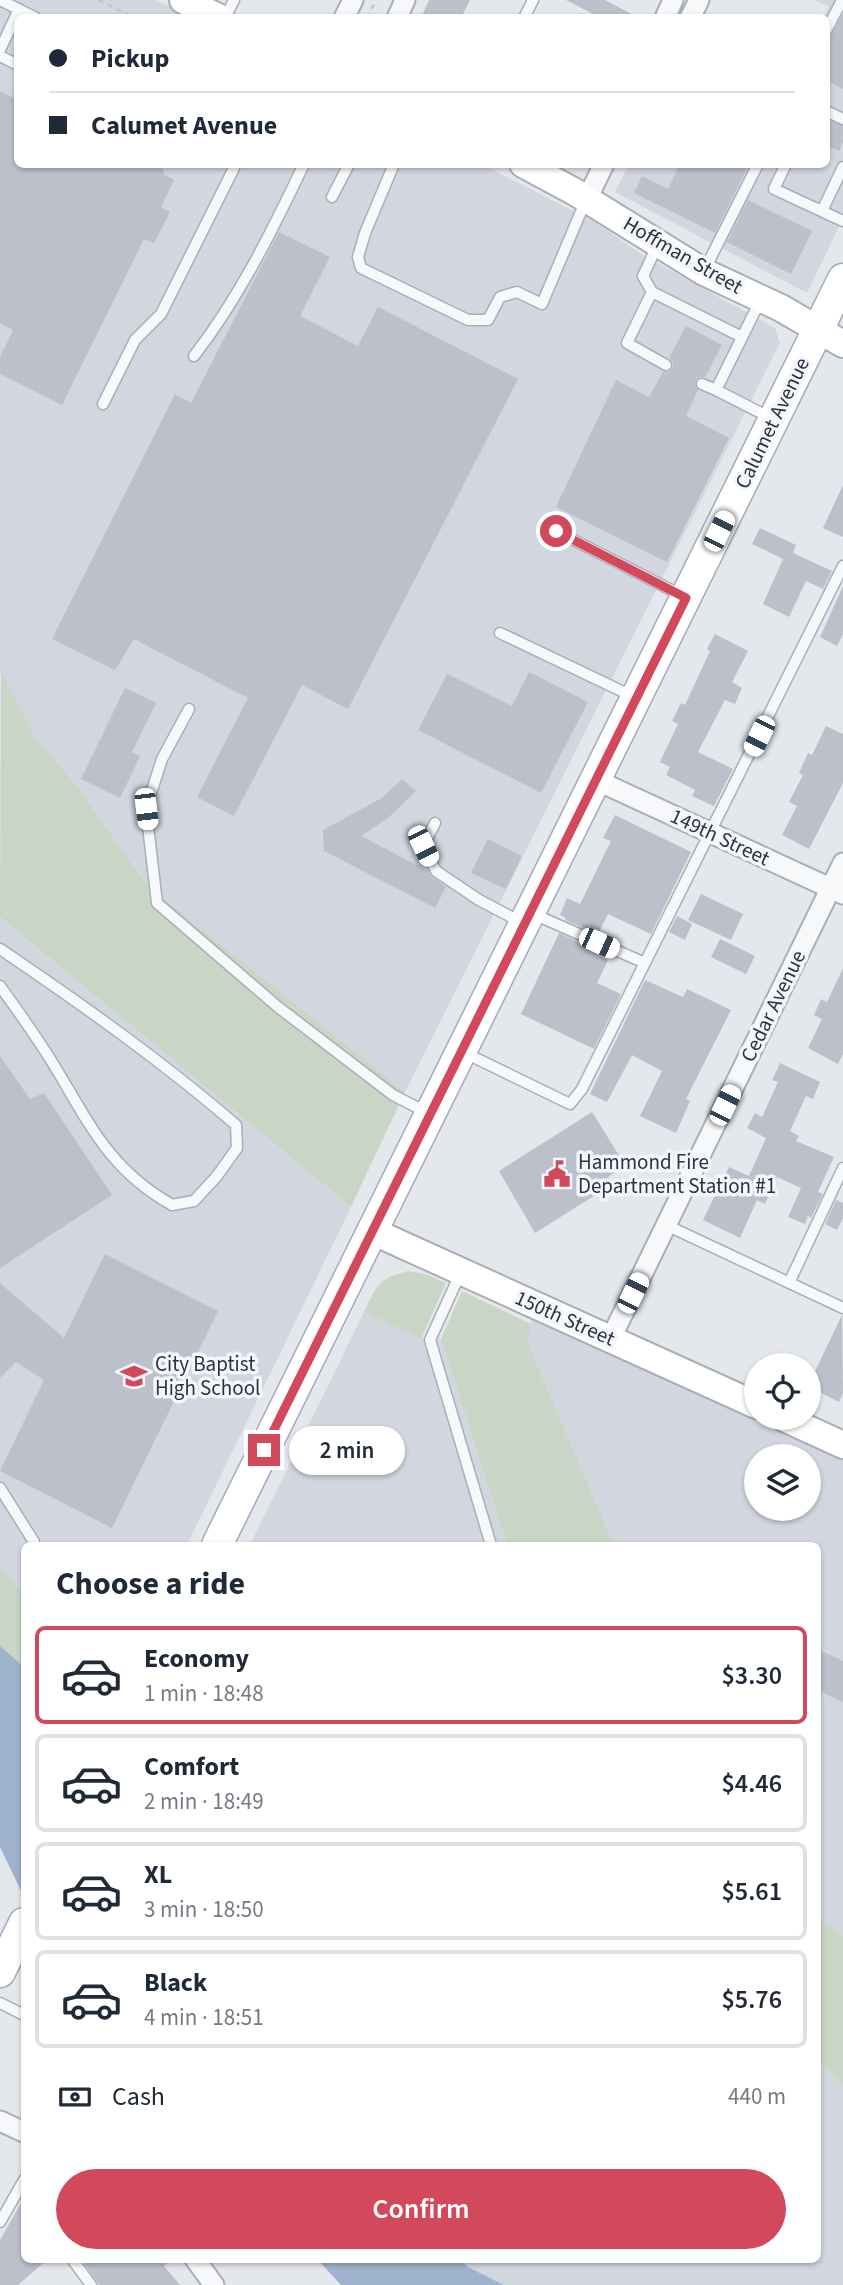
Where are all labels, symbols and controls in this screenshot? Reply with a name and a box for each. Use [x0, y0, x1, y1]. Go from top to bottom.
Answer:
text: Pickup [91, 40, 169, 77]
text: Calumet Avenue [91, 107, 277, 144]
street label: Hoffman Street [618, 209, 748, 301]
street label: Calumet Avenue [727, 352, 817, 494]
car [701, 508, 738, 554]
route start [540, 515, 572, 547]
car [741, 713, 778, 759]
car [134, 787, 159, 831]
street label: 149th Street [665, 801, 775, 873]
car [405, 823, 442, 869]
car [576, 925, 623, 961]
street label: Cedar Avenue [733, 945, 813, 1067]
car [707, 1082, 744, 1128]
place label: Hammond Fire Department Station #1 [578, 1147, 776, 1201]
public building icon: Hammond Fire Department Station #1 [542, 1159, 572, 1189]
car [615, 1270, 652, 1316]
street label: 150th Street [510, 1283, 620, 1353]
place label: City Baptist High School [155, 1349, 260, 1403]
map controls [744, 1353, 821, 1521]
button: locate [744, 1353, 821, 1430]
school or university icon: City Baptist High School [119, 1361, 149, 1391]
callout: 2 min [288, 1426, 404, 1474]
route end [248, 1434, 280, 1466]
text: 2 min [320, 1434, 374, 1467]
button: layers [744, 1444, 821, 1521]
text: Choose a ride [56, 1561, 245, 1607]
text: Economy [144, 1640, 249, 1677]
icon: car [60, 1644, 123, 1707]
text: $3.30 [721, 1657, 782, 1694]
text: 1 min · 18:48 [144, 1677, 264, 1710]
text: Comfort [144, 1748, 239, 1785]
icon: car [60, 1752, 123, 1815]
text: $4.46 [721, 1765, 782, 1802]
text: 2 min · 18:49 [144, 1785, 264, 1818]
text: XL [144, 1856, 172, 1893]
icon: car [60, 1860, 123, 1923]
text: $5.61 [721, 1873, 782, 1910]
text: 3 min · 18:50 [144, 1893, 264, 1926]
text: Black [144, 1964, 207, 2001]
icon: car [60, 1968, 123, 2031]
text: $5.76 [721, 1981, 782, 2018]
text: 4 min · 18:51 [144, 2001, 264, 2034]
icon: cash [56, 2078, 94, 2116]
text: Cash [112, 2078, 165, 2115]
text: 440 m [728, 2080, 786, 2113]
button: Confirm [56, 2169, 786, 2249]

